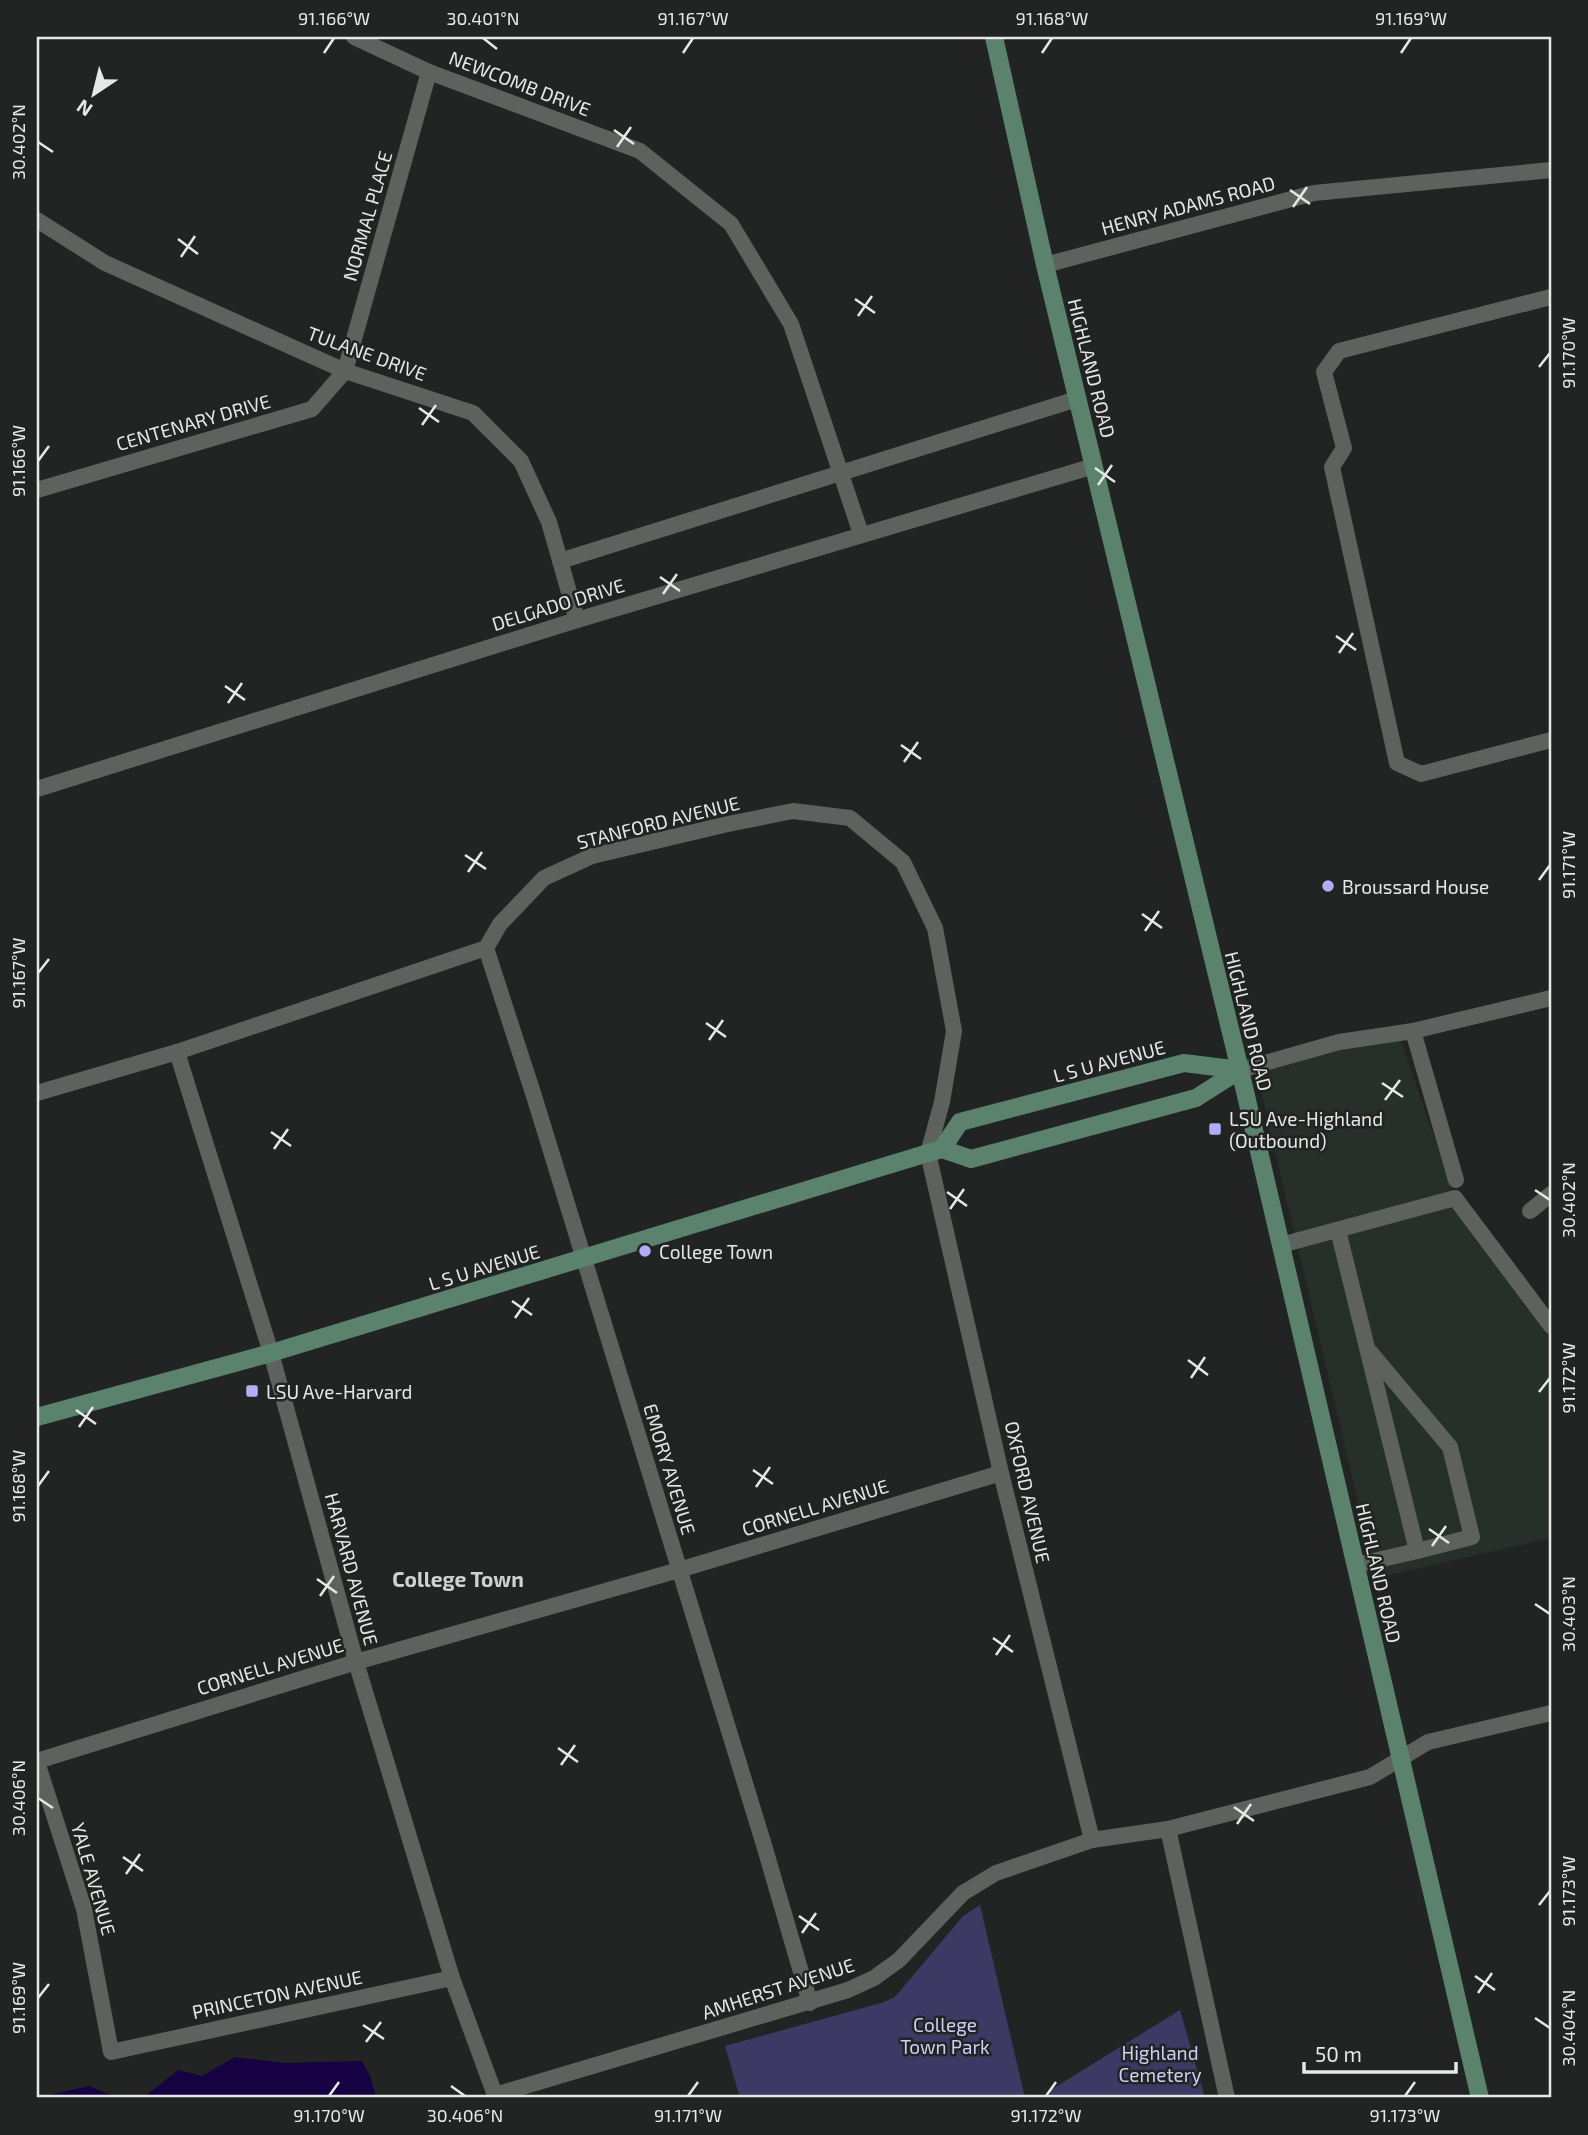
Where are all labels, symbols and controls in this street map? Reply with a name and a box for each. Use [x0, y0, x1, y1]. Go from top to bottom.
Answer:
text: 91.166°W [298, 7, 370, 29]
text: 30.401°N [446, 7, 520, 29]
text: 91.167°W [657, 7, 729, 29]
text: 91.168°W [1016, 7, 1088, 29]
text: 91.169°W [1375, 7, 1447, 29]
street label: NEWCOMB DRIVE [446, 45, 594, 121]
north arrow [60, 60, 130, 130]
text: N [72, 95, 96, 122]
text: 30.402°N [7, 104, 29, 180]
street label: NORMAL PLACE [337, 148, 397, 284]
street label: HENRY ADAMS ROAD [1099, 171, 1277, 239]
street label: HIGHLAND ROAD [1064, 296, 1120, 440]
text: 91.170°W [1557, 317, 1579, 389]
street label: TULANE DRIVE [304, 321, 430, 385]
street label: CENTENARY DRIVE [113, 389, 273, 455]
text: 91.166°W [7, 425, 29, 497]
street label: DELGADO DRIVE [489, 573, 627, 635]
street label: STANFORD AVENUE [574, 791, 742, 853]
text: 91.171°W [1557, 831, 1579, 899]
place label: Broussard House [1342, 875, 1489, 898]
marker: Broussard House [1320, 878, 1336, 894]
text: 91.167°W [7, 937, 29, 1009]
street label: HIGHLAND ROAD [1221, 949, 1277, 1093]
street label: L S U AVENUE [1050, 1035, 1168, 1087]
place label: LSU Ave-Highland (Outbound) [1229, 1107, 1383, 1152]
marker: LSU Ave-Highland (Outbound) [1207, 1121, 1223, 1137]
text: 30.402°N [1557, 1162, 1579, 1238]
street label: L S U AVENUE [426, 1239, 542, 1295]
place label: College Town [659, 1240, 773, 1263]
marker: College Town [637, 1243, 653, 1259]
text: 91.172°W [1557, 1343, 1579, 1413]
place label: LSU Ave-Harvard [266, 1380, 412, 1403]
marker: LSU Ave-Harvard [244, 1383, 260, 1399]
street label: EMORY AVENUE [639, 1401, 701, 1537]
street label: OXFORD AVENUE [1000, 1419, 1056, 1565]
text: 91.168°W [7, 1450, 29, 1522]
street label: CORNELL AVENUE [739, 1474, 891, 1540]
street label: HARVARD AVENUE [321, 1490, 383, 1648]
street label: HIGHLAND ROAD [1352, 1501, 1406, 1645]
district label: College Town [392, 1566, 524, 1591]
text: 30.403°N [1557, 1576, 1579, 1652]
street label: CORNELL AVENUE [194, 1633, 346, 1699]
text: 30.406°N [7, 1760, 29, 1836]
street label: YALE AVENUE [67, 1820, 121, 1938]
text: 91.173°W [1557, 1856, 1579, 1926]
street label: AMHERST AVENUE [699, 1953, 857, 2023]
text: 91.169°W [7, 1962, 29, 2034]
street label: PRINCETON AVENUE [190, 1965, 364, 2023]
text: 30.404°N [1557, 1989, 1579, 2067]
park label: College Town Park [900, 2013, 990, 2058]
scale bar [1304, 2030, 1457, 2074]
park label: Highland Cemetery [1119, 2041, 1202, 2086]
text: 50 m [1315, 2041, 1362, 2066]
text: 91.170°W [293, 2104, 365, 2126]
text: 30.406°N [427, 2104, 503, 2126]
text: 91.171°W [654, 2104, 722, 2126]
text: 91.172°W [1011, 2104, 1081, 2126]
text: 91.173°W [1370, 2104, 1440, 2126]

